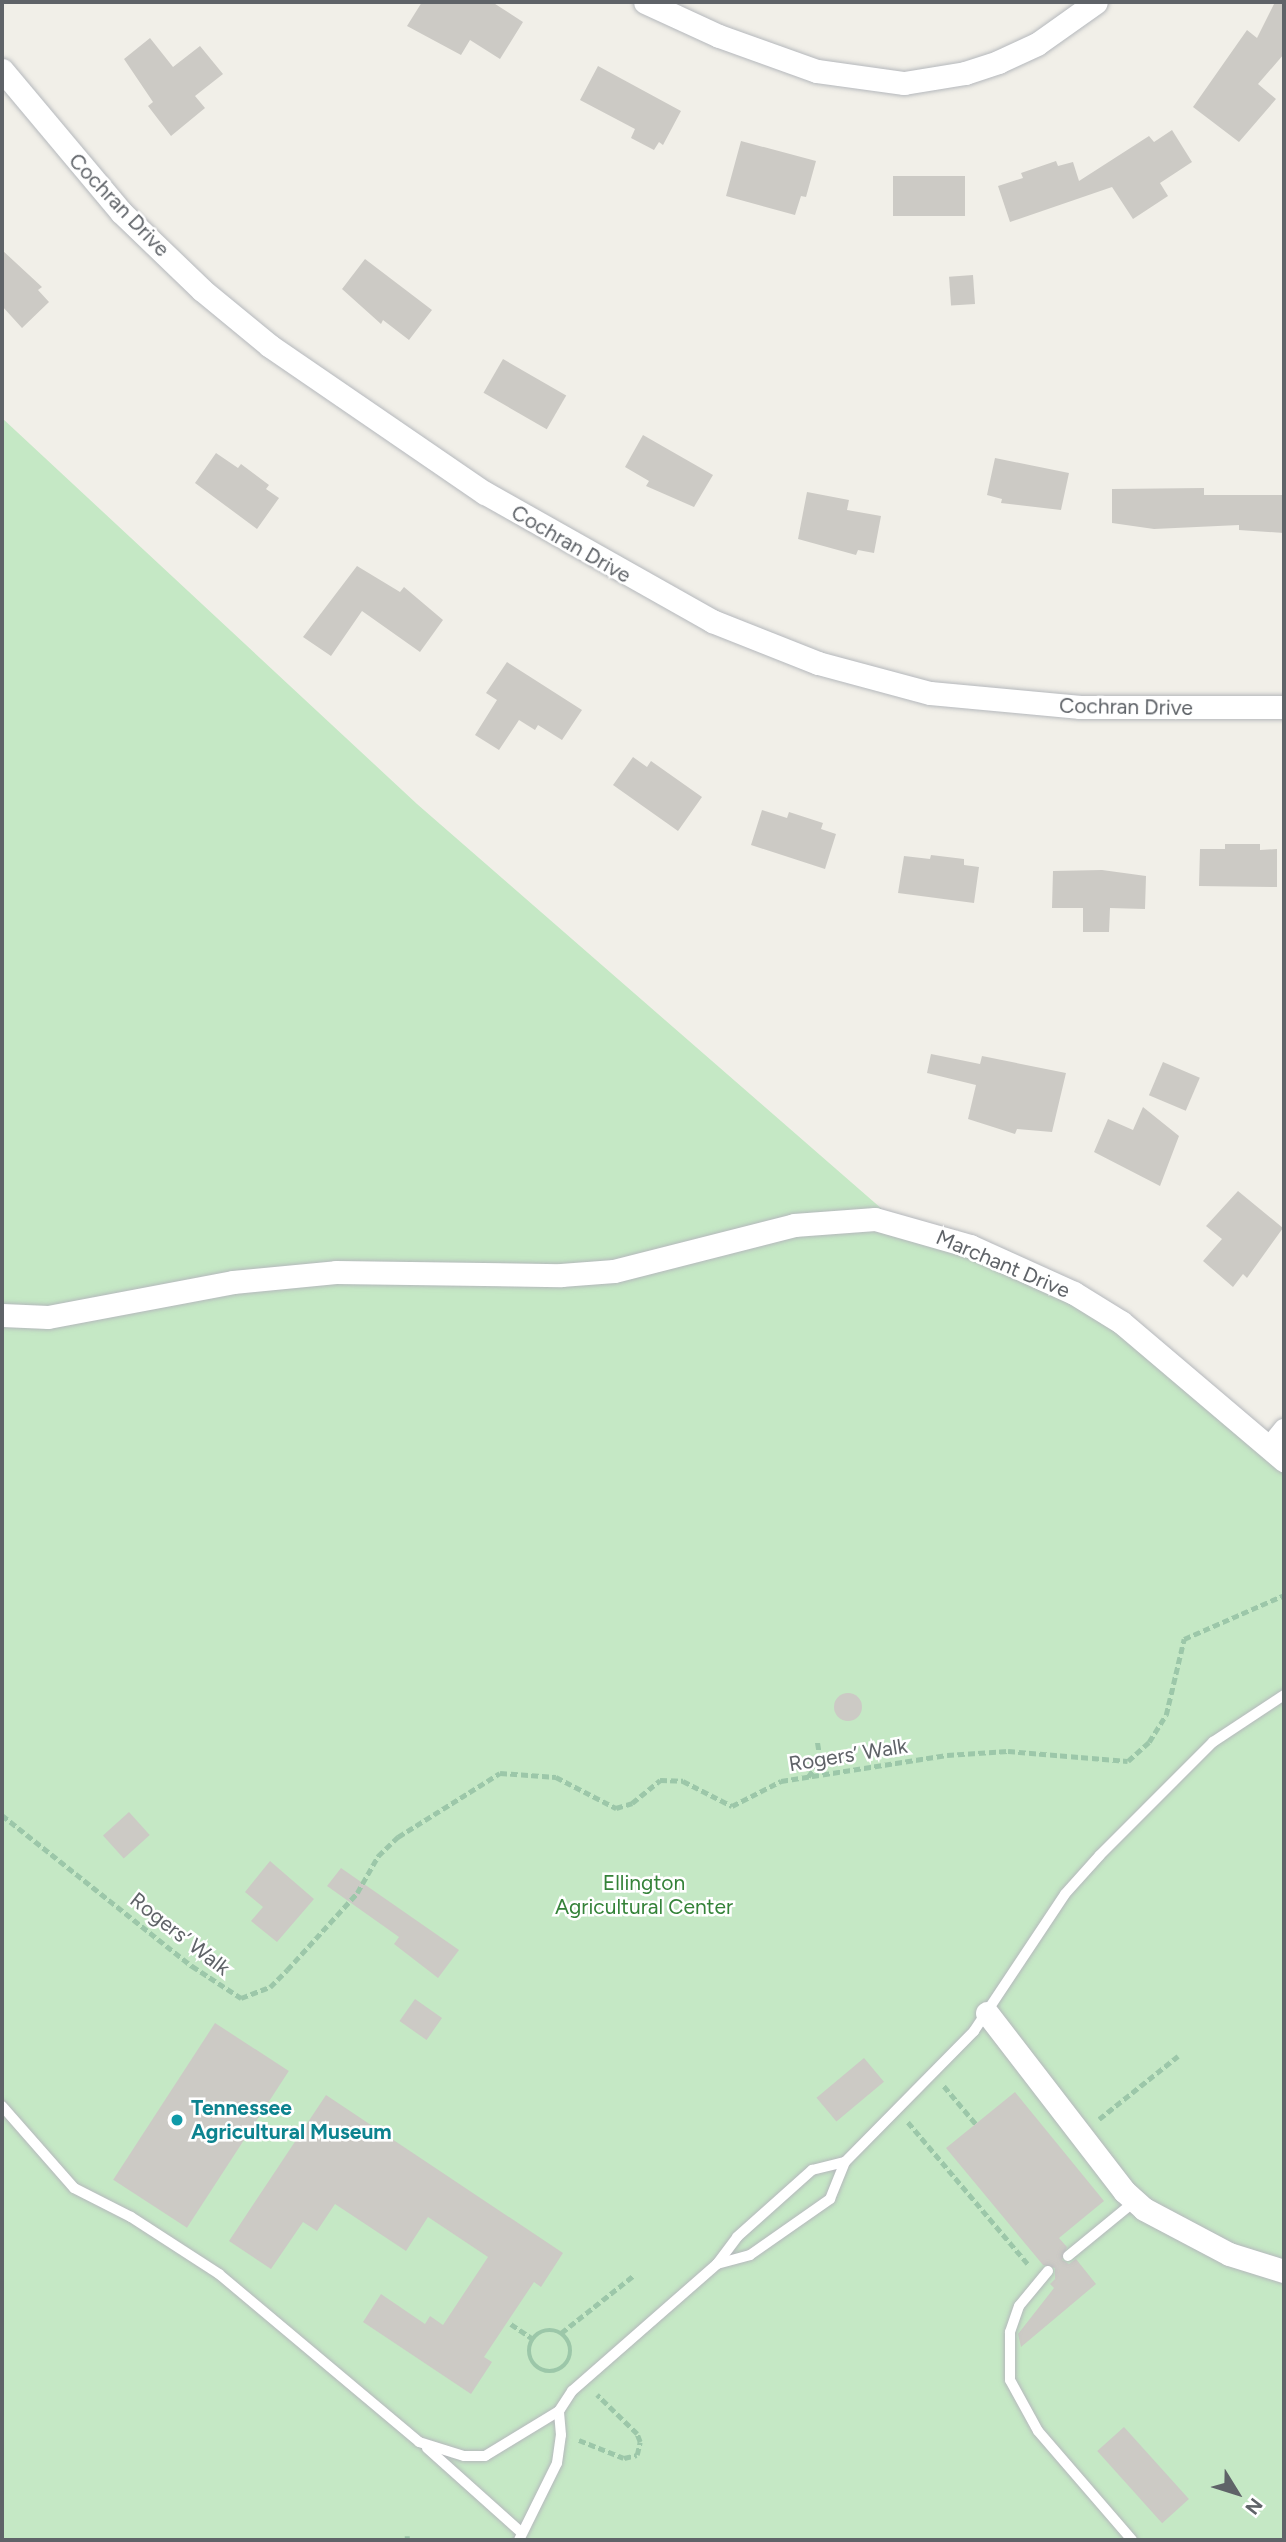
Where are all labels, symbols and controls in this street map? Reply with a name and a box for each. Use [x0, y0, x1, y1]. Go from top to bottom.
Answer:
street label: Cochran Drive [64, 148, 174, 262]
street label: Cochran Drive [507, 500, 635, 588]
street label: Cochran Drive [1059, 693, 1193, 721]
street label: Marchant Drive [932, 1225, 1074, 1303]
street label: Rogers’ Walk [787, 1733, 909, 1777]
park label: Ellington Agricultural Center [555, 1870, 733, 1920]
street label: Rogers’ Walk [125, 1887, 235, 1981]
place label: Tennessee Agricultural Museum [191, 2095, 392, 2145]
marker: Tennessee Agricultural Museum [169, 2112, 185, 2128]
north arrow [1202, 2458, 1272, 2528]
text: N [1240, 2493, 1268, 2519]

